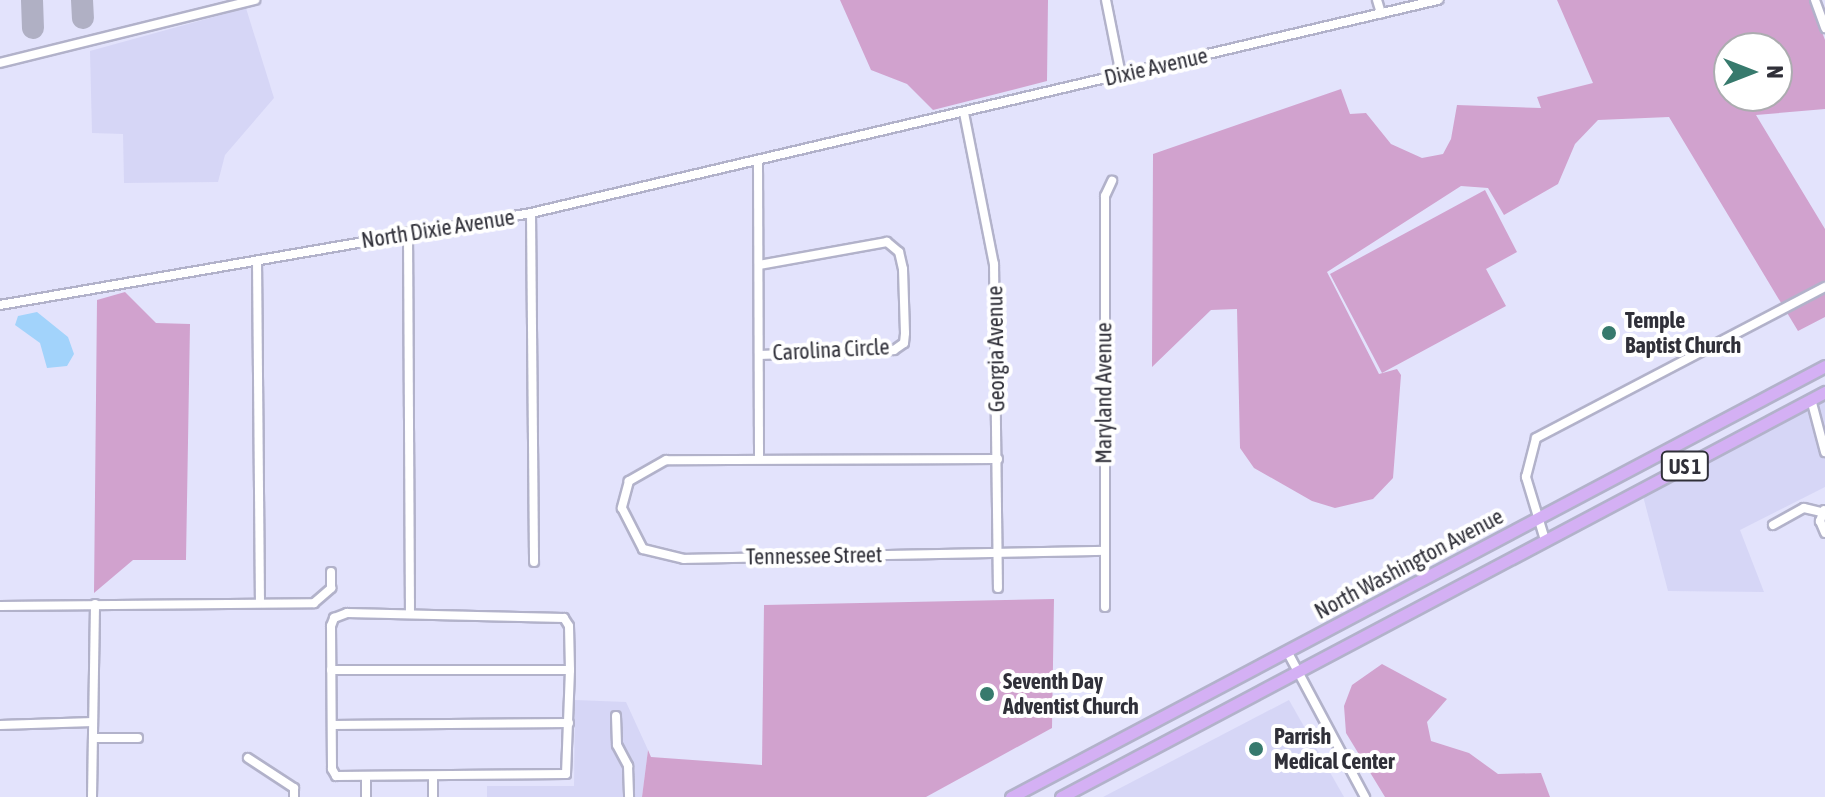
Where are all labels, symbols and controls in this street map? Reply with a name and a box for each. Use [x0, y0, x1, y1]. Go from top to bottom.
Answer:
north arrow [1713, 32, 1793, 112]
street label: Dixie Avenue [1102, 42, 1210, 92]
text: N [1762, 66, 1788, 78]
street label: North Dixie Avenue [359, 204, 517, 254]
street label: Georgia Avenue [982, 286, 1010, 412]
place label: Temple Baptist Church [1625, 307, 1741, 358]
street label: Maryland Avenue [1091, 322, 1117, 464]
marker: Temple Baptist Church [1600, 324, 1618, 342]
street label: Carolina Circle [772, 334, 890, 366]
road number: US 1 [1659, 450, 1711, 482]
street label: North Washington Avenue [1310, 503, 1508, 625]
street label: Tennessee Street [746, 542, 882, 570]
place label: Seventh Day Adventist Church [1003, 668, 1139, 720]
marker: Seventh Day Adventist Church [978, 685, 996, 703]
place label: Parrish Medical Center [1274, 723, 1394, 774]
marker: Parrish Medical Center [1245, 738, 1267, 760]

